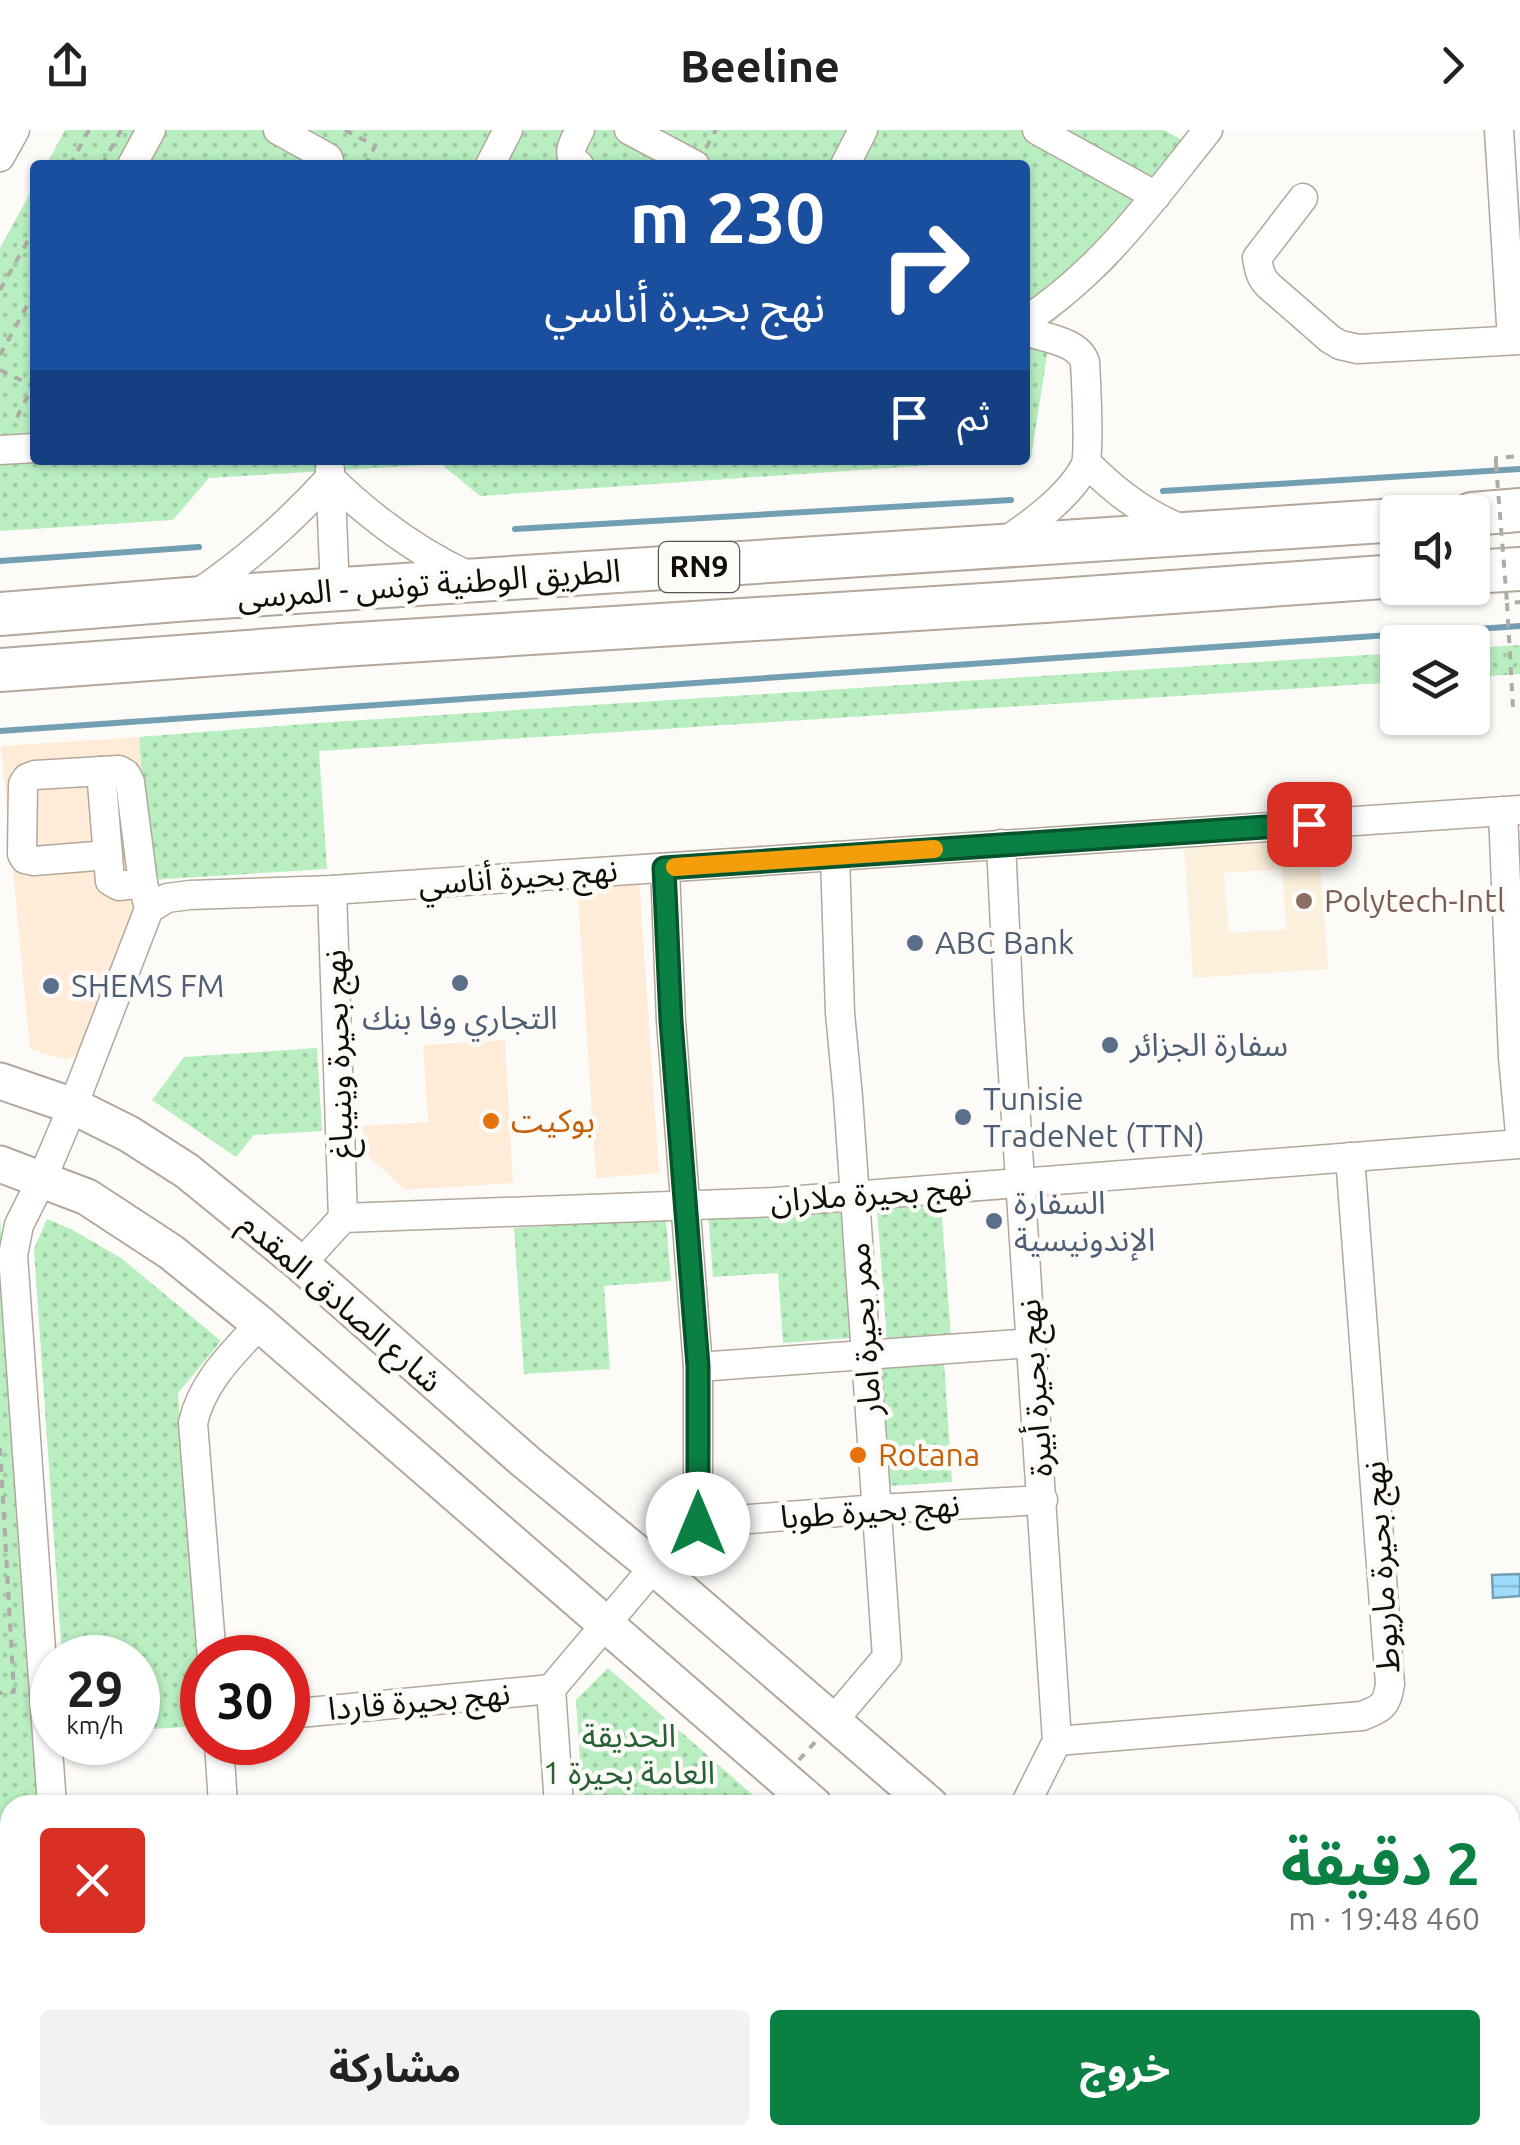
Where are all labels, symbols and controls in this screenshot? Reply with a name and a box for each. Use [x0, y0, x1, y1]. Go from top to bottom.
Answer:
icon: share [40, 38, 95, 93]
icon: forward [1425, 38, 1480, 93]
text: Beeline [680, 40, 840, 91]
text: 230 m [630, 178, 825, 256]
icon: right [860, 200, 990, 330]
text: نهج بحيرة أناسي [544, 280, 825, 331]
icon: arrive [882, 390, 937, 445]
text: ثم [957, 395, 990, 437]
map controls [1380, 495, 1490, 735]
button: sound [1380, 495, 1490, 605]
road number: RN9 [659, 542, 739, 592]
street label: الطريق الوطنية تونس - المرسى [236, 552, 622, 617]
button: layers [1380, 625, 1490, 735]
pin [1267, 782, 1352, 867]
icon: arrive [1282, 797, 1337, 852]
street label: نهج بحيرة أناسي [417, 851, 619, 908]
place label: Polytech-Intl [1324, 882, 1505, 918]
marker: Polytech-Intl [1293, 890, 1315, 912]
place label: ABC Bank [935, 924, 1074, 960]
marker: ABC Bank [904, 932, 926, 954]
street label: نهج بحيرة وينيباغ [315, 949, 366, 1159]
place label: SHEMS FM [71, 967, 225, 1003]
marker: التجاري وفا بنك [449, 972, 471, 994]
marker: SHEMS FM [40, 975, 62, 997]
place label: التجاري وفا بنك [362, 999, 558, 1042]
place label: سفارة الجزائر [1129, 1026, 1288, 1064]
marker: سفارة الجزائر [1099, 1034, 1121, 1056]
place label: Tunisie TradeNet (TTN) [983, 1080, 1205, 1153]
place label: بوكيت [511, 1102, 595, 1140]
marker: Tunisie TradeNet (TTN) [952, 1106, 974, 1128]
marker: بوكيت [480, 1110, 502, 1132]
street label: نهج بحيرة ملاران [769, 1168, 973, 1225]
place label: السفارة الإندونيسية [1014, 1184, 1155, 1262]
street label: شارع الصادق المقدم [229, 1204, 450, 1404]
marker: السفارة الإندونيسية [983, 1210, 1005, 1232]
street label: ممر بحيرة امار [839, 1241, 889, 1418]
street label: نهج بحيرة أبيرة [1010, 1298, 1065, 1478]
place label: Rotana [878, 1436, 980, 1472]
marker: Rotana [847, 1444, 869, 1466]
street label: نهج بحيرة ماريوط [1355, 1459, 1412, 1674]
position arrow [646, 1472, 750, 1576]
street label: نهج بحيرة طوبا [779, 1486, 962, 1541]
speed limit sign: 30 [180, 1635, 310, 1765]
text: 29 [67, 1660, 123, 1716]
street label: نهج بحيرة قاردا [326, 1674, 512, 1733]
text: km/h [66, 1711, 124, 1739]
park label: الحديقة العامة بحيرة 1 [543, 1717, 715, 1792]
button: close [40, 1828, 145, 1933]
text: 2 دقيقة [1281, 1829, 1480, 1896]
text: 460 m · 19:48 [1288, 1900, 1480, 1936]
button: مشاركة [40, 2010, 750, 2125]
button: خروج [770, 2010, 1480, 2125]

